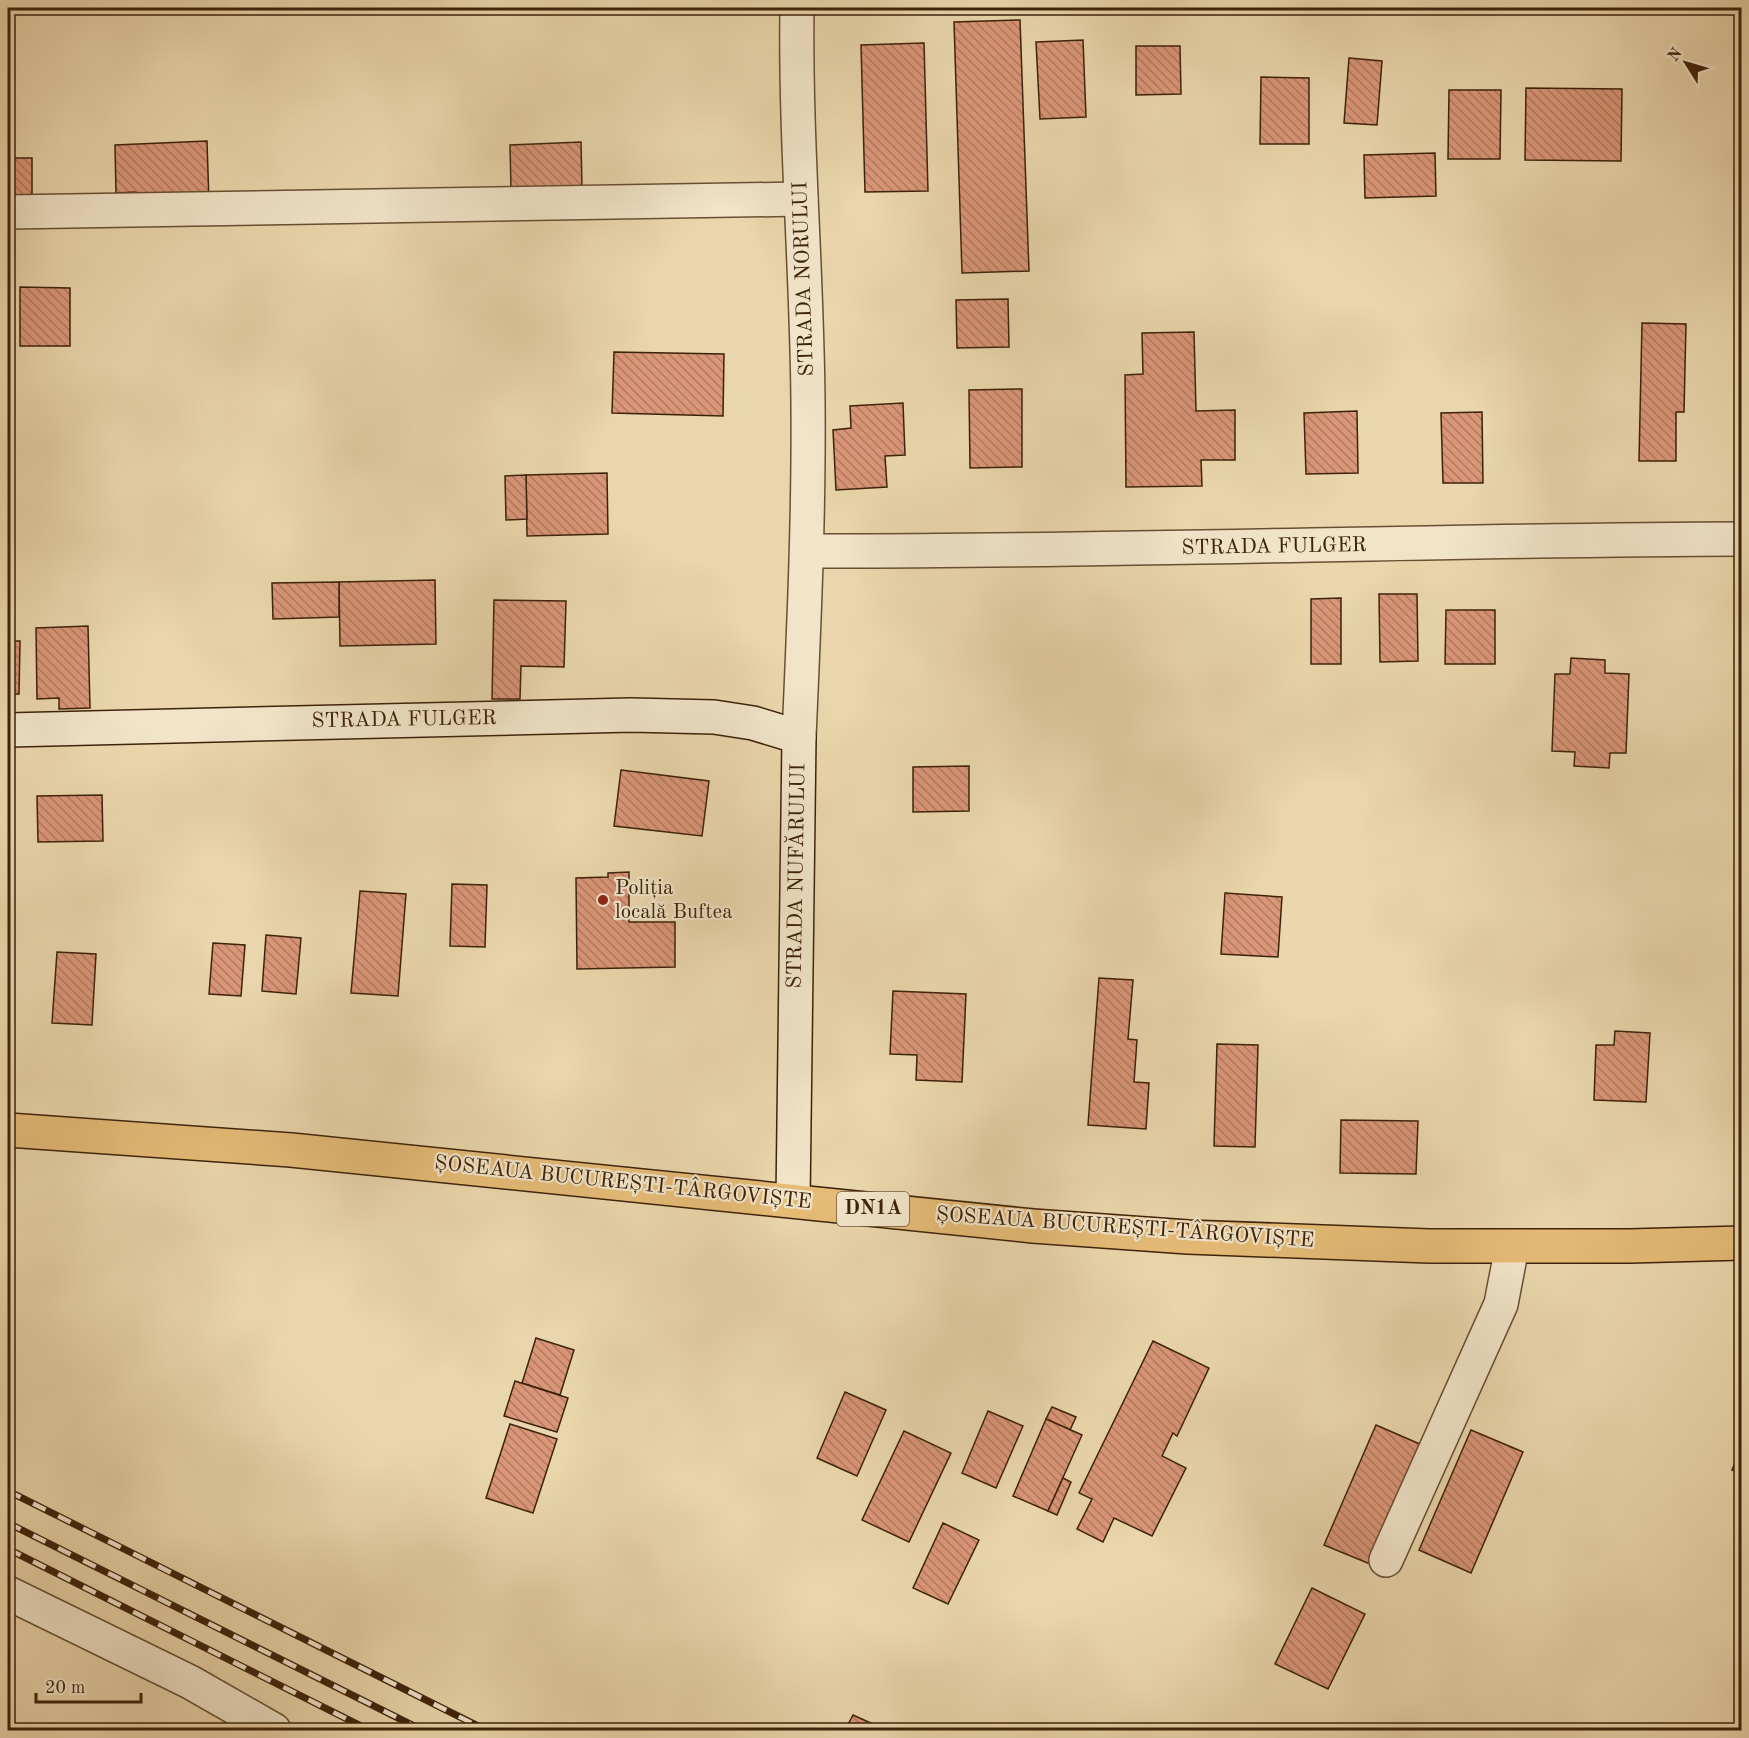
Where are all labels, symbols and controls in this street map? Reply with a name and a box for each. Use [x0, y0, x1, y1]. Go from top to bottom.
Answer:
north arrow [1656, 33, 1716, 93]
text: N [1666, 45, 1686, 65]
street label: STRADA NORULUI [790, 181, 818, 377]
street label: STRADA FULGER [1181, 535, 1367, 559]
street label: STRADA FULGER [311, 708, 497, 732]
street label: STRADA NUFĂRULUI [781, 763, 809, 989]
place label: Poliția locală Buftea [615, 878, 733, 923]
marker: Poliția locală Buftea [596, 893, 610, 907]
street label: ȘOSEAUA BUCUREȘTI-TÂRGOVIȘTE [433, 1149, 813, 1213]
road number: DN1A [837, 1192, 909, 1226]
street label: ȘOSEAUA BUCUREȘTI-TÂRGOVIȘTE [935, 1200, 1315, 1252]
scale bar [36, 1666, 141, 1704]
text: 20 m [45, 1679, 85, 1697]

